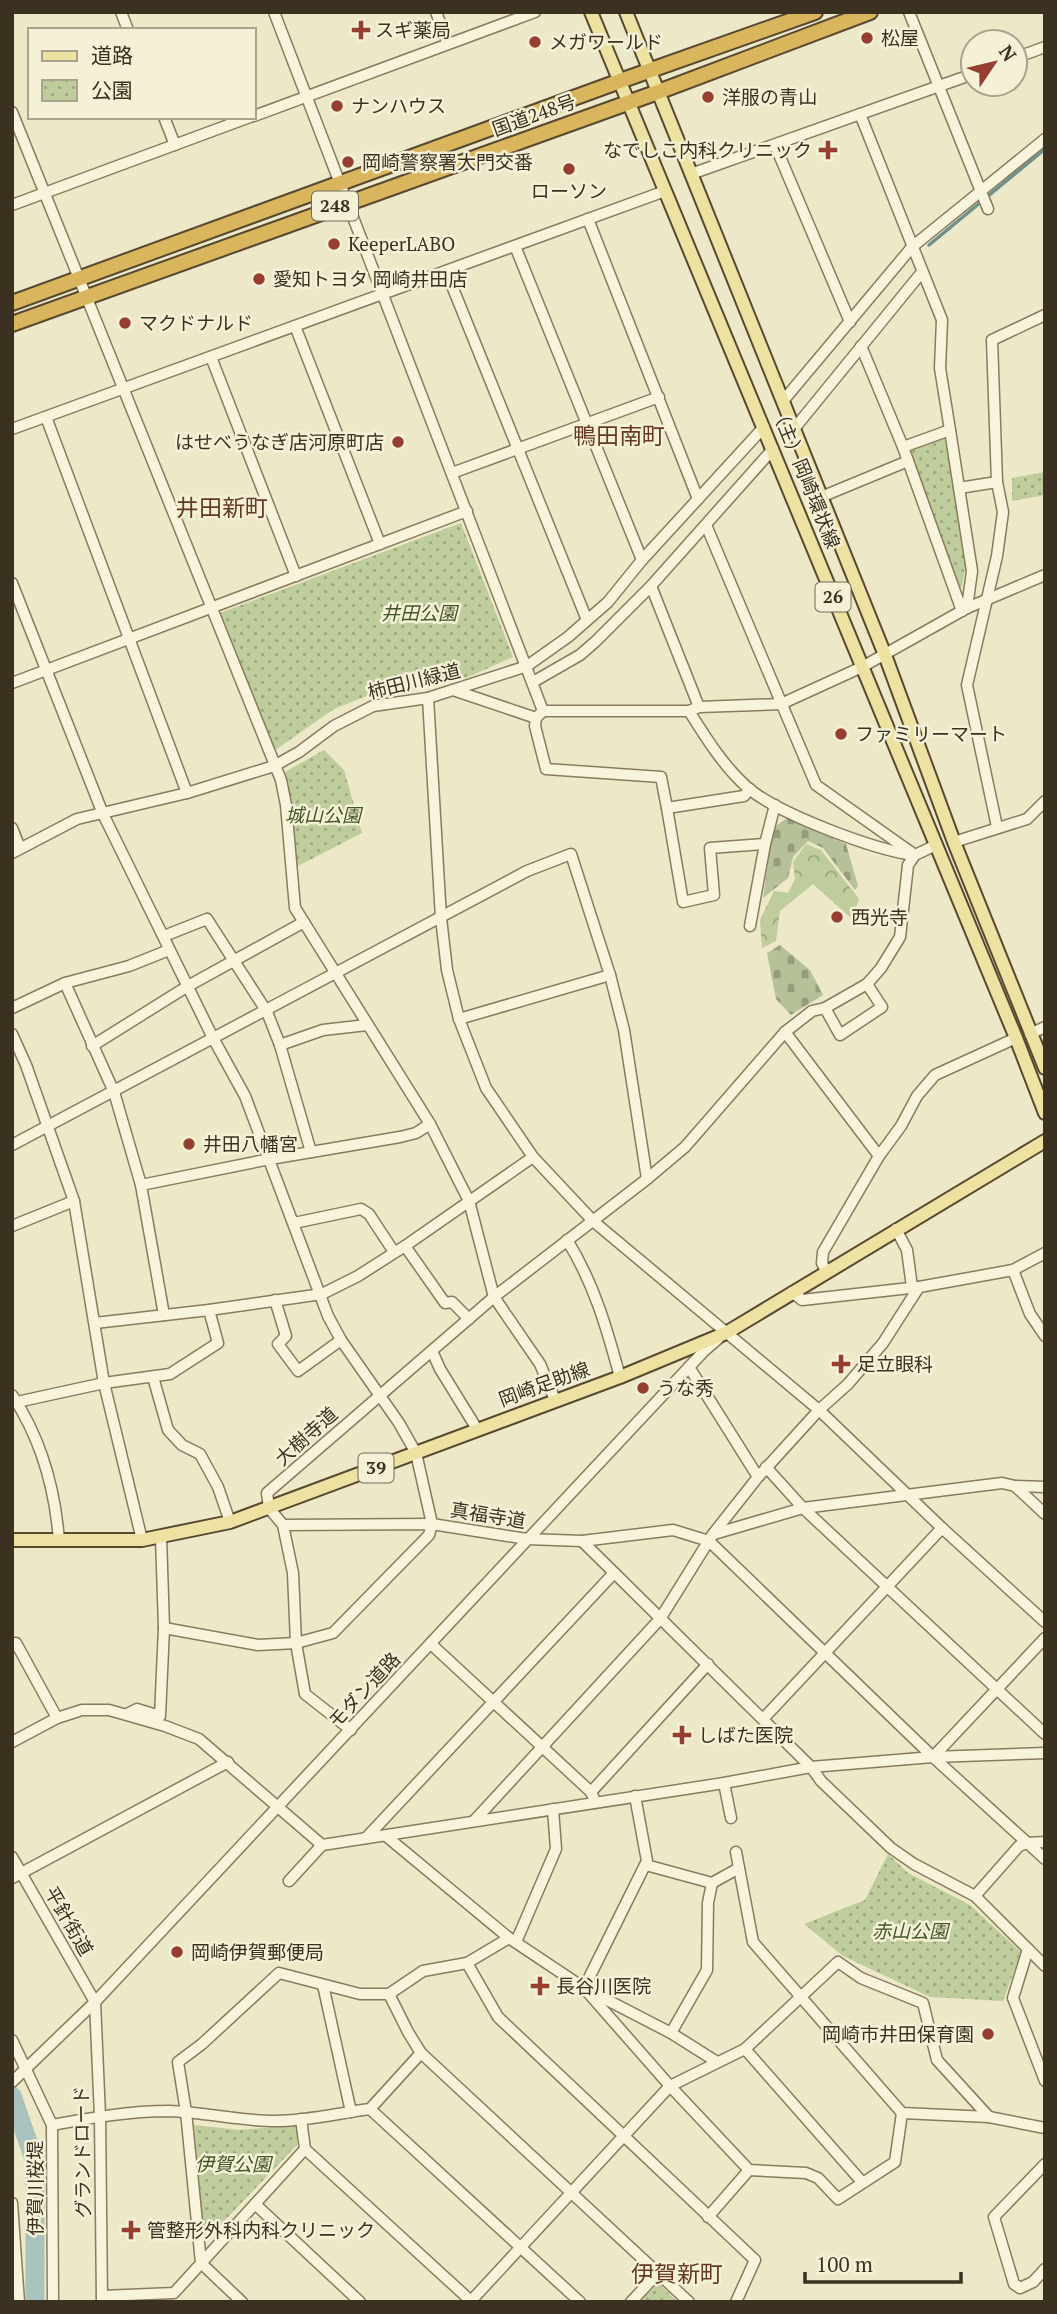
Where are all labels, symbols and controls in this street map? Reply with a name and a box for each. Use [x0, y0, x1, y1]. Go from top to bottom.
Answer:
place label: スギ薬局 [375, 17, 451, 42]
marker: スギ薬局 [353, 22, 369, 38]
place label: 松屋 [881, 25, 919, 50]
legend [28, 28, 256, 119]
north arrow [959, 28, 1029, 98]
place label: メガワールド [549, 29, 663, 54]
marker: 松屋 [859, 30, 875, 46]
marker: メガワールド [527, 34, 543, 50]
text: N [994, 40, 1023, 67]
text: 道路 [91, 41, 133, 69]
text: 公園 [91, 76, 133, 104]
place label: 洋服の青山 [722, 84, 817, 109]
street label: 国道248号 [488, 88, 579, 141]
marker: 洋服の青山 [700, 89, 716, 105]
place label: ナンハウス [351, 93, 446, 118]
marker: ナンハウス [329, 98, 345, 114]
place label: なでしこ内科クリニック [603, 137, 812, 162]
marker: なでしこ内科クリニック [818, 140, 838, 160]
place label: 岡崎警察署大門交番 [362, 149, 533, 174]
marker: 岡崎警察署大門交番 [340, 154, 356, 170]
marker: ローソン [561, 161, 577, 177]
place label: ローソン [531, 178, 607, 203]
road number: 248 [312, 191, 358, 220]
place label: KeeperLABO [348, 231, 455, 256]
marker: KeeperLABO [326, 236, 342, 252]
place label: 愛知トヨタ 岡崎井田店 [273, 266, 468, 291]
marker: 愛知トヨタ 岡崎井田店 [251, 271, 267, 287]
place label: マクドナルド [139, 310, 253, 335]
marker: マクドナルド [117, 315, 133, 331]
street label: （主）岡崎環状線 [766, 402, 847, 552]
district label: 鴨田南町 [573, 420, 665, 451]
place label: はせべうなぎ店河原町店 [175, 429, 384, 454]
marker: はせべうなぎ店河原町店 [390, 434, 406, 450]
district label: 井田新町 [176, 492, 268, 523]
road number: 26 [816, 582, 850, 612]
park label: 井田公園 [381, 600, 460, 625]
street label: 柿田川緑道 [365, 657, 463, 704]
place label: ファミリーマート [855, 721, 1007, 746]
marker: ファミリーマート [833, 726, 849, 742]
park label: 城山公園 [285, 802, 364, 827]
place label: 西光寺 [851, 904, 908, 929]
marker: 西光寺 [829, 909, 845, 925]
place label: 井田八幡宮 [203, 1131, 298, 1156]
marker: 井田八幡宮 [181, 1136, 197, 1152]
place label: 足立眼科 [857, 1351, 933, 1376]
marker: 足立眼科 [831, 1354, 851, 1374]
street label: 岡崎足助線 [495, 1356, 593, 1412]
place label: うな秀 [657, 1375, 714, 1400]
marker: うな秀 [635, 1380, 651, 1396]
street label: 大樹寺道 [269, 1401, 342, 1470]
road number: 39 [358, 1454, 394, 1483]
street label: 真福寺道 [449, 1496, 528, 1533]
street label: モダン道路 [322, 1646, 405, 1733]
place label: しばた医院 [698, 1722, 793, 1747]
marker: しばた医院 [672, 1725, 692, 1745]
street label: 平針街道 [40, 1882, 99, 1960]
park label: 赤山公園 [872, 1918, 951, 1943]
place label: 岡崎伊賀郵便局 [191, 1939, 324, 1964]
marker: 岡崎伊賀郵便局 [169, 1944, 185, 1960]
place label: 長谷川医院 [556, 1973, 651, 1998]
marker: 長谷川医院 [530, 1976, 550, 1996]
place label: 岡崎市井田保育園 [822, 2021, 974, 2046]
marker: 岡崎市井田保育園 [980, 2026, 996, 2042]
street label: グランドロード [68, 2085, 95, 2219]
street label: 伊賀川桜堤 [22, 2140, 47, 2236]
park label: 伊賀公園 [195, 2151, 274, 2176]
place label: 管整形外科内科クリニック [147, 2217, 375, 2242]
marker: 管整形外科内科クリニック [121, 2220, 141, 2240]
scale bar [805, 2240, 961, 2284]
text: 100 m [816, 2250, 873, 2278]
district label: 伊賀新町 [631, 2258, 723, 2289]

